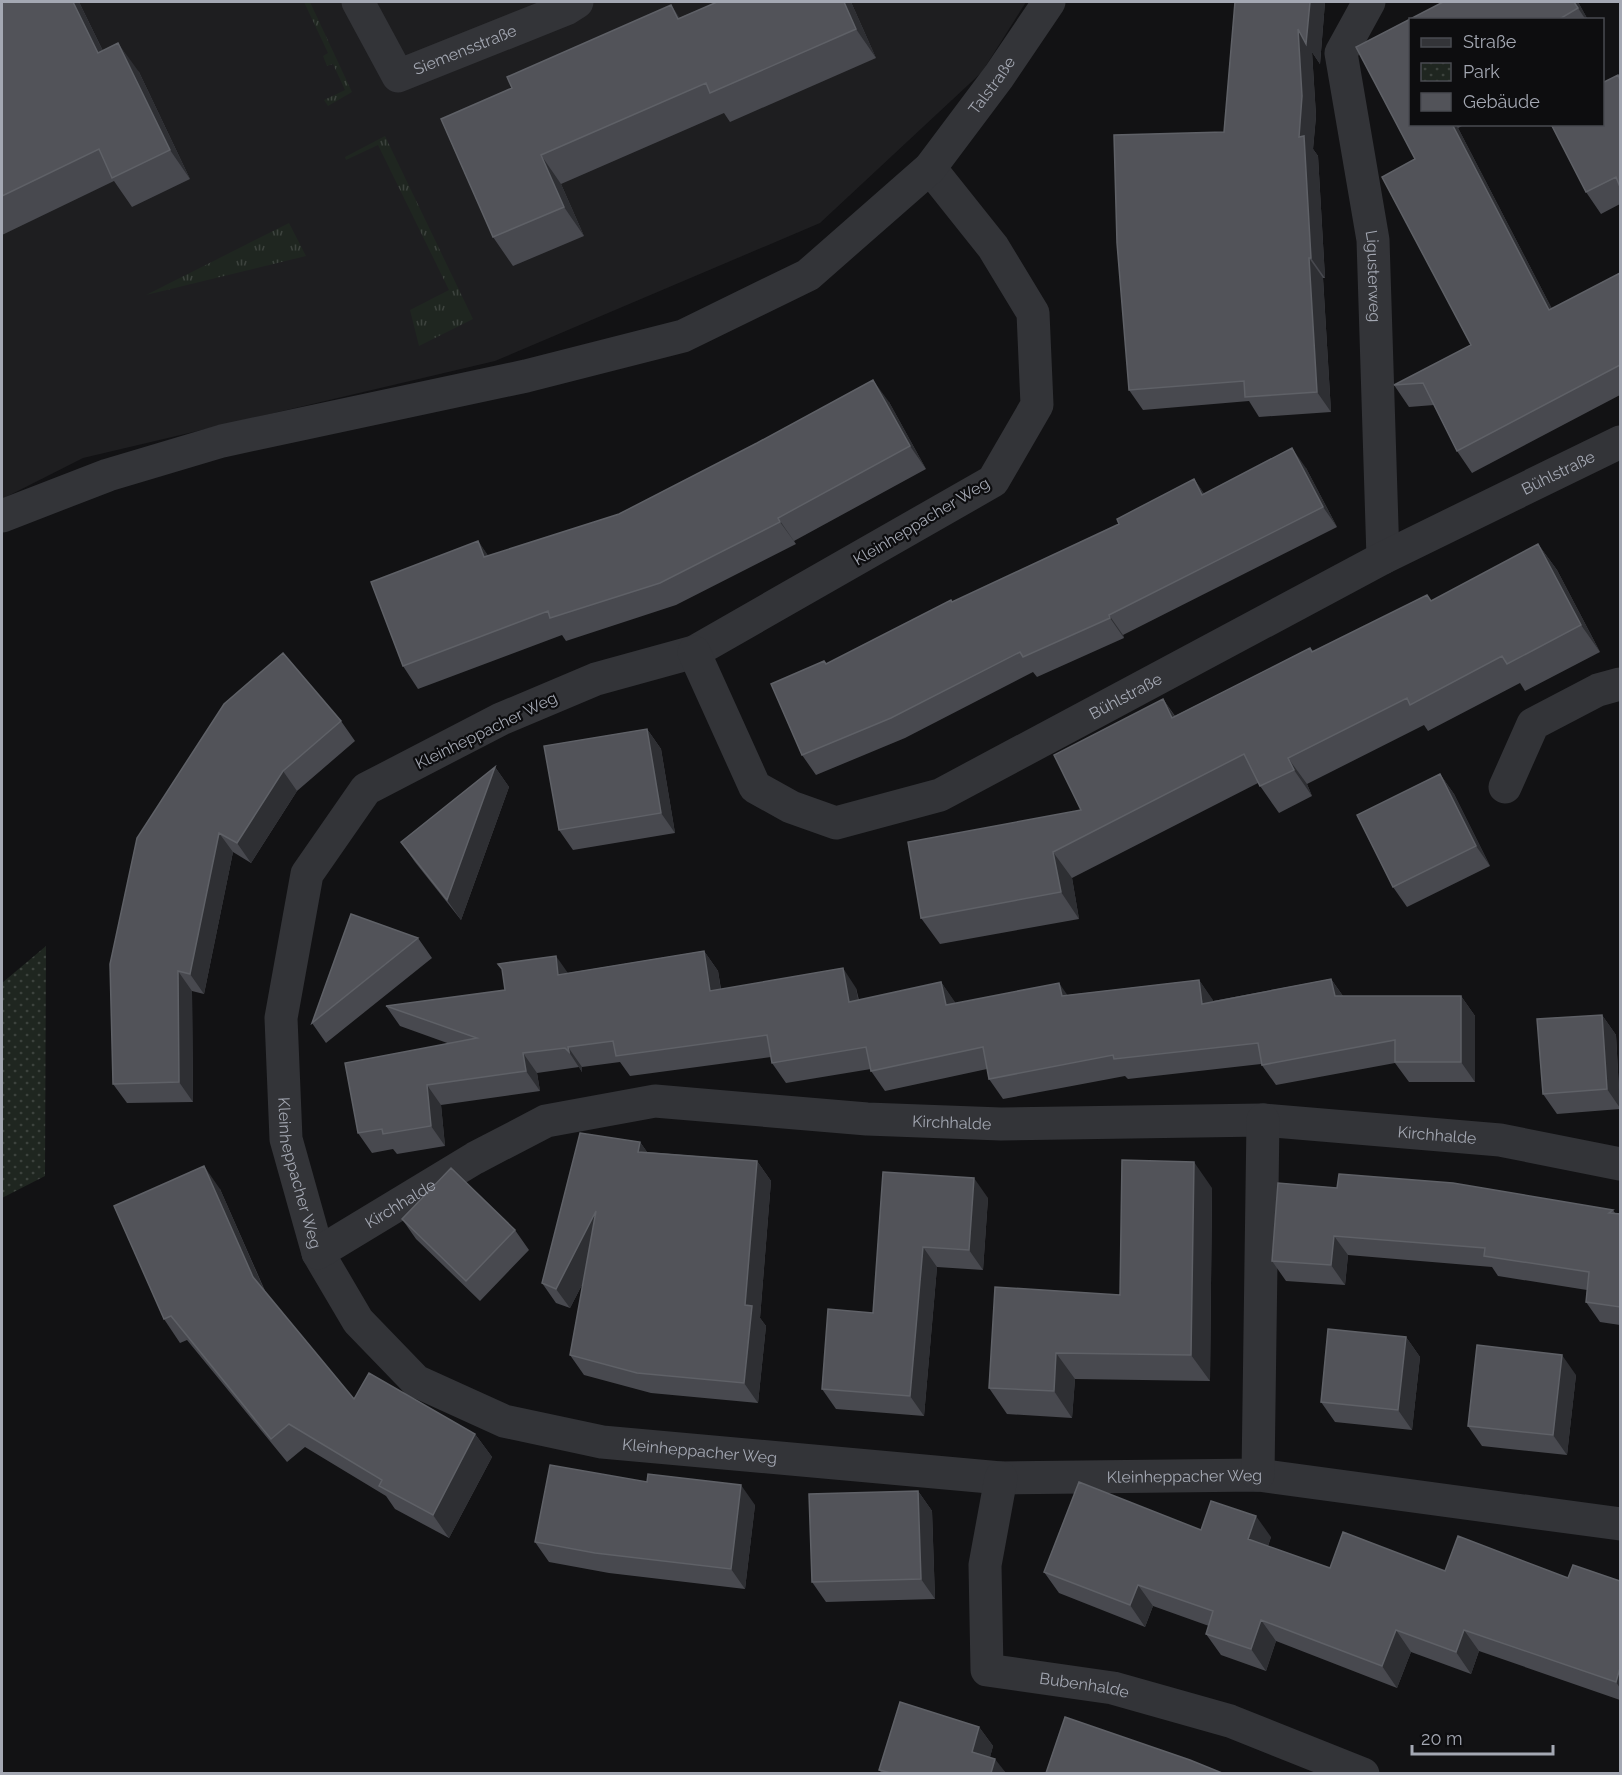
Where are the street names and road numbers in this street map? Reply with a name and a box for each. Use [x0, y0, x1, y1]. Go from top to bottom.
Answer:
street label: Siemensstraße [411, 21, 519, 79]
street label: Talstraße [965, 53, 1019, 118]
street label: Ligusterweg [1361, 229, 1385, 322]
street label: Bühlstraße [1518, 447, 1598, 499]
street label: Kleinheppacher Weg [850, 473, 993, 570]
street label: Bühlstraße [1086, 669, 1165, 723]
street label: Kleinheppacher Weg [412, 688, 560, 773]
street label: Kleinheppacher Weg [274, 1097, 325, 1251]
street label: Kirchhalde [912, 1112, 992, 1134]
street label: Kirchhalde [1397, 1122, 1477, 1148]
street label: Kirchhalde [362, 1175, 439, 1232]
street label: Kleinheppacher Weg [621, 1435, 778, 1468]
street label: Kleinheppacher Weg [1107, 1466, 1262, 1487]
street label: Bubenhalde [1038, 1669, 1131, 1702]

